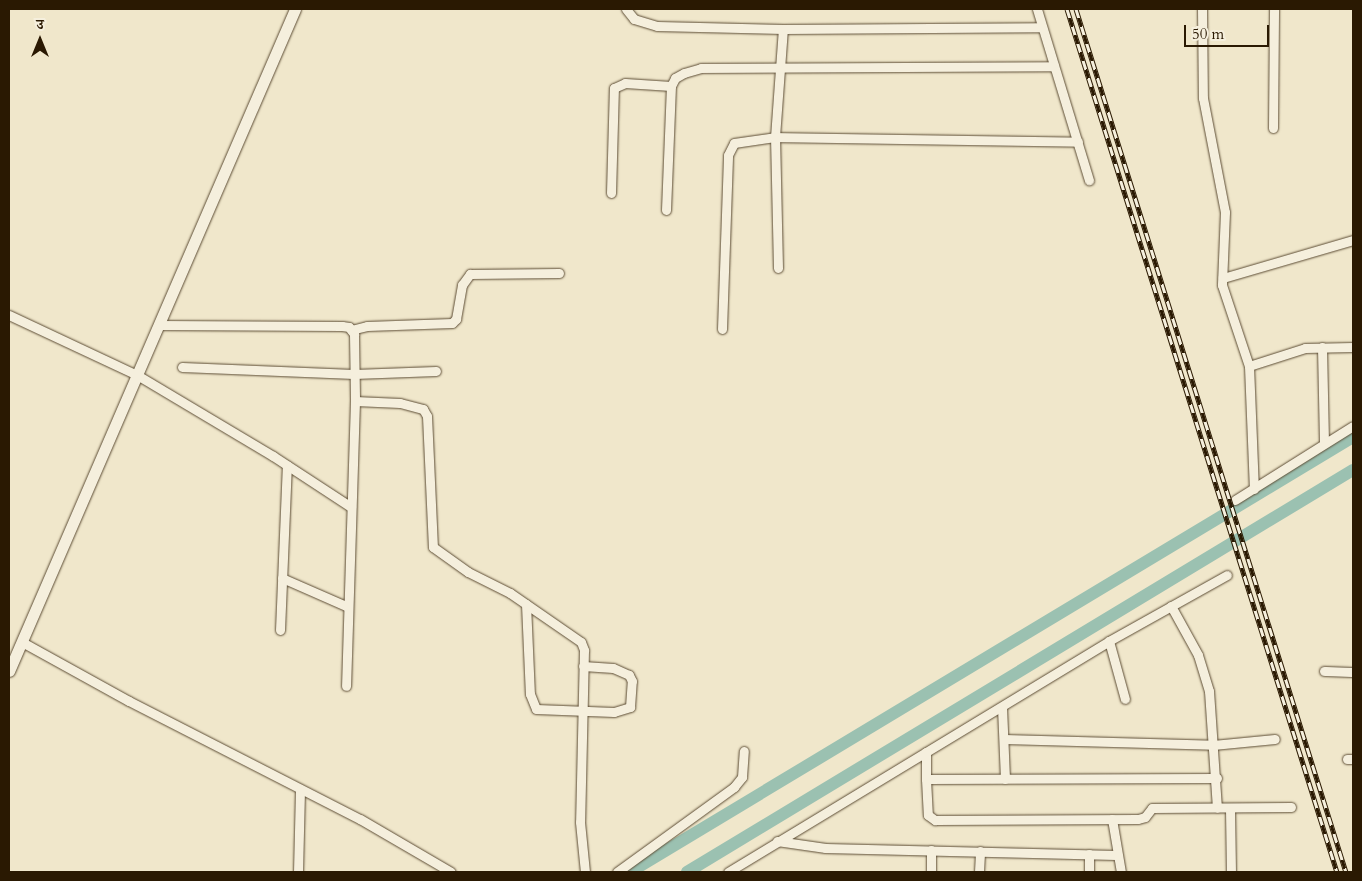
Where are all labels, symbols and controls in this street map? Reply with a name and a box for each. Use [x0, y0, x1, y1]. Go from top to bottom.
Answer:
north arrow [15, 15, 65, 65]
text: उ [36, 15, 44, 34]
scale bar [1187, 15, 1272, 47]
text: 50 m [1192, 24, 1224, 44]

